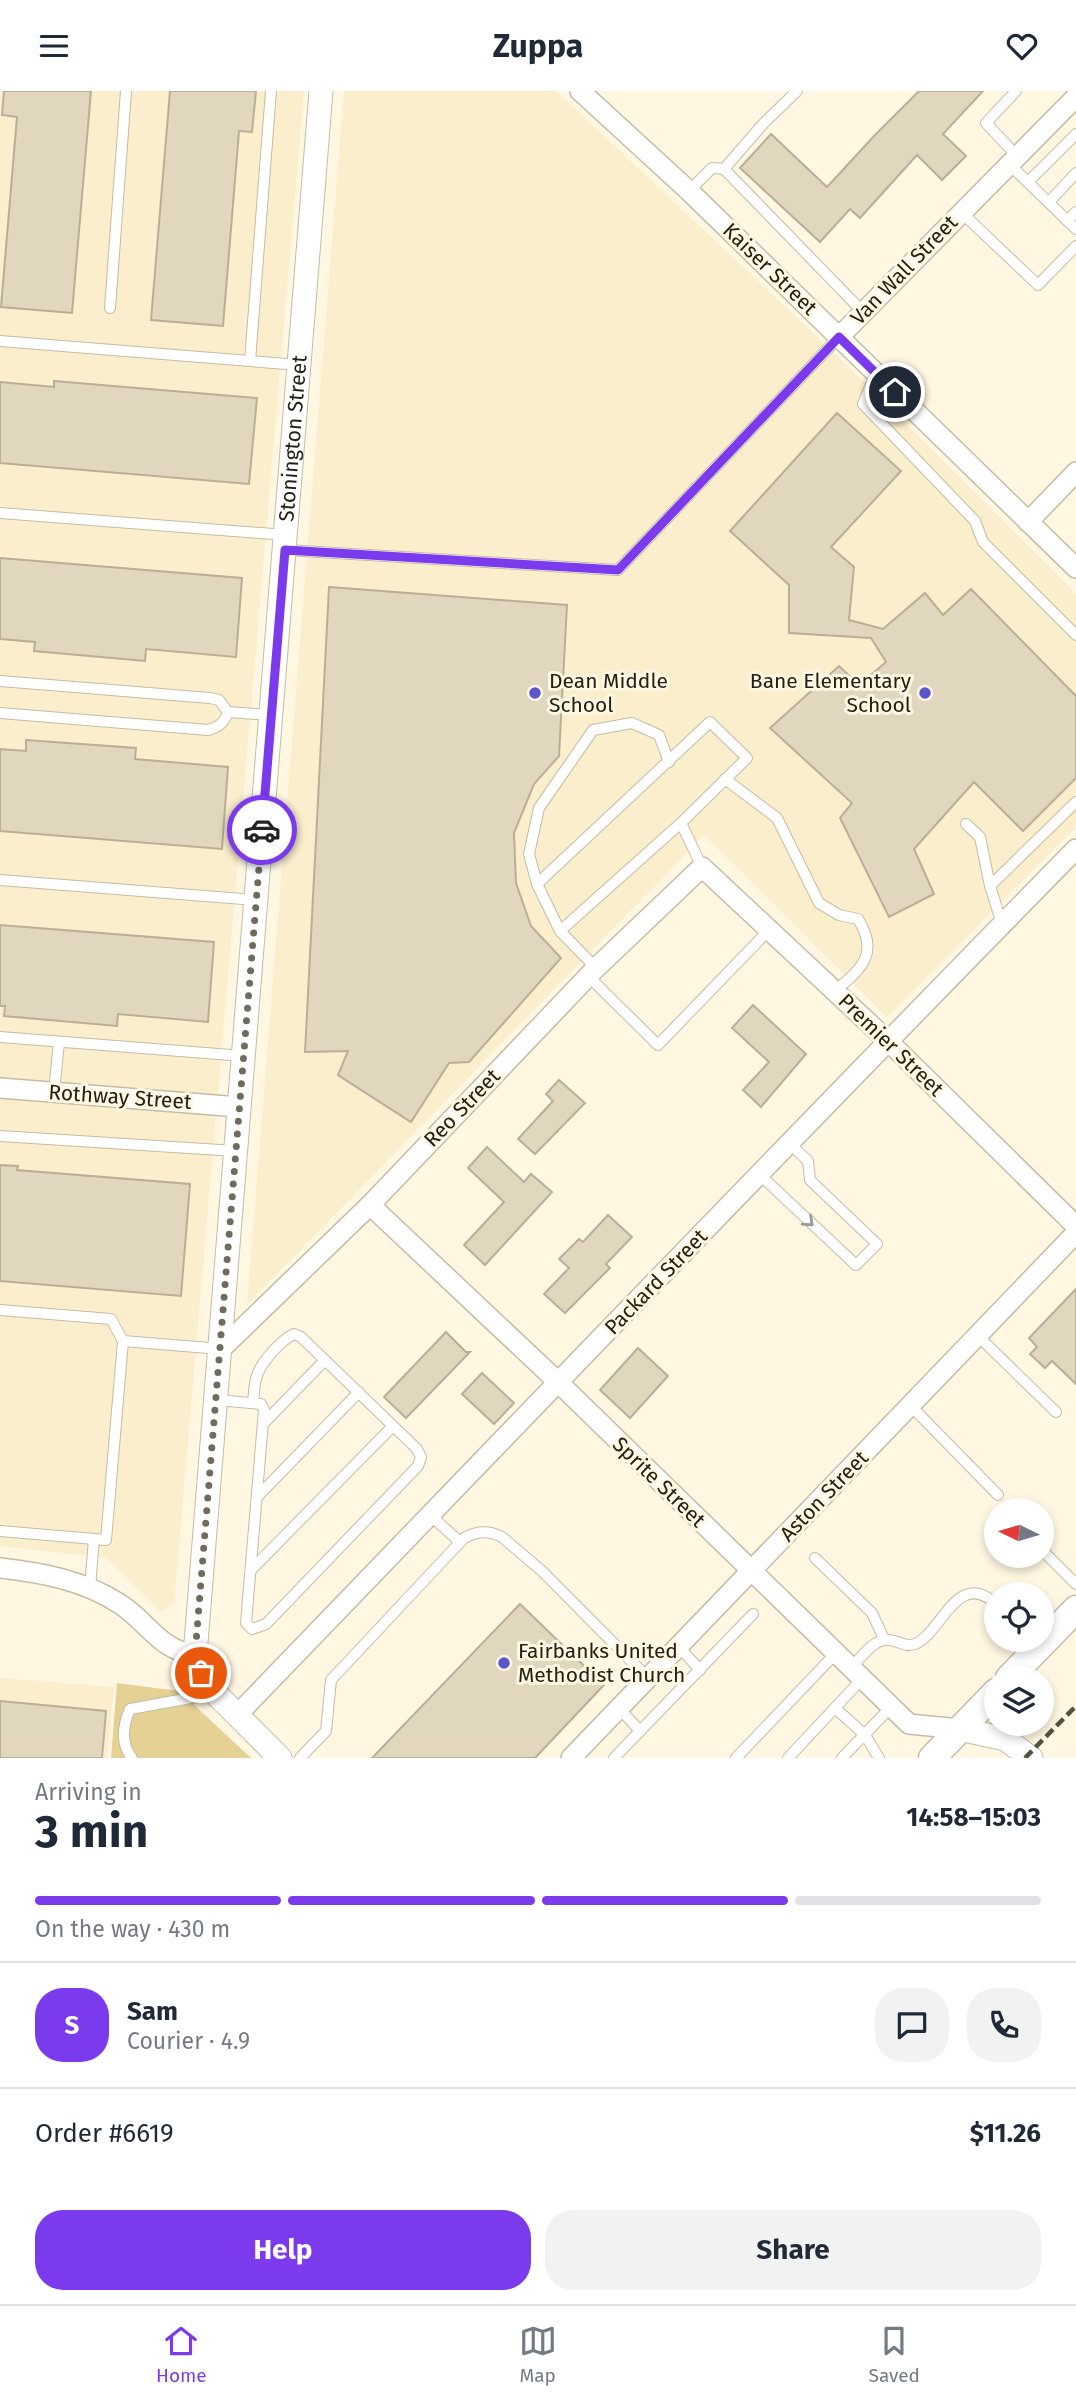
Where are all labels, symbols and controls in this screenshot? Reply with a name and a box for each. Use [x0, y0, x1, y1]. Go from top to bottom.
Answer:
icon: menu [35, 27, 73, 65]
text: Zuppa [493, 27, 583, 65]
icon: heart [1003, 27, 1041, 65]
street label: Van Wall Street [845, 209, 963, 330]
street label: Kaiser Street [717, 217, 823, 321]
street label: Stonington Street [273, 354, 313, 523]
pin [865, 362, 925, 422]
icon: home [876, 373, 914, 411]
place label: Dean Middle School [549, 668, 668, 718]
place label: Bane Elementary School [750, 668, 912, 718]
marker: Dean Middle School [527, 685, 543, 701]
marker: Bane Elementary School [917, 685, 933, 701]
courier [227, 795, 297, 865]
icon: car [243, 811, 281, 849]
street label: Premier Street [833, 988, 949, 1102]
street label: Reo Street [418, 1063, 506, 1153]
street label: Rothway Street [48, 1079, 193, 1115]
one-way arrow [801, 1213, 814, 1226]
street label: Packard Street [599, 1223, 713, 1340]
street label: Sprite Street [607, 1431, 711, 1533]
street label: Aston Street [774, 1445, 874, 1547]
north arrow [984, 1498, 1054, 1568]
map controls [984, 1498, 1054, 1736]
button: locate [984, 1582, 1054, 1652]
place label: Fairbanks United Methodist Church [518, 1638, 685, 1688]
pin [171, 1643, 231, 1703]
icon: bag [182, 1654, 220, 1692]
marker: Fairbanks United Methodist Church [496, 1655, 512, 1671]
button: layers [984, 1666, 1054, 1736]
text: Arriving in [35, 1778, 142, 1806]
text: 14:58–15:03 [906, 1802, 1041, 1833]
text: 3 min [35, 1804, 148, 1859]
text: On the way · 430 m [35, 1915, 230, 1943]
button: chat [875, 1988, 949, 2062]
button: phone [967, 1988, 1041, 2062]
text: Sam [127, 1996, 178, 2027]
text: S [65, 2010, 79, 2041]
text: Courier · 4.9 [127, 2027, 250, 2055]
text: Order #6619 [35, 2118, 174, 2149]
text: $11.26 [970, 2118, 1041, 2149]
button: Help [35, 2210, 531, 2290]
button: Share [545, 2210, 1041, 2290]
tab: Home [156, 2322, 207, 2387]
tab: Map [519, 2322, 557, 2387]
tab: Saved [869, 2322, 920, 2387]

